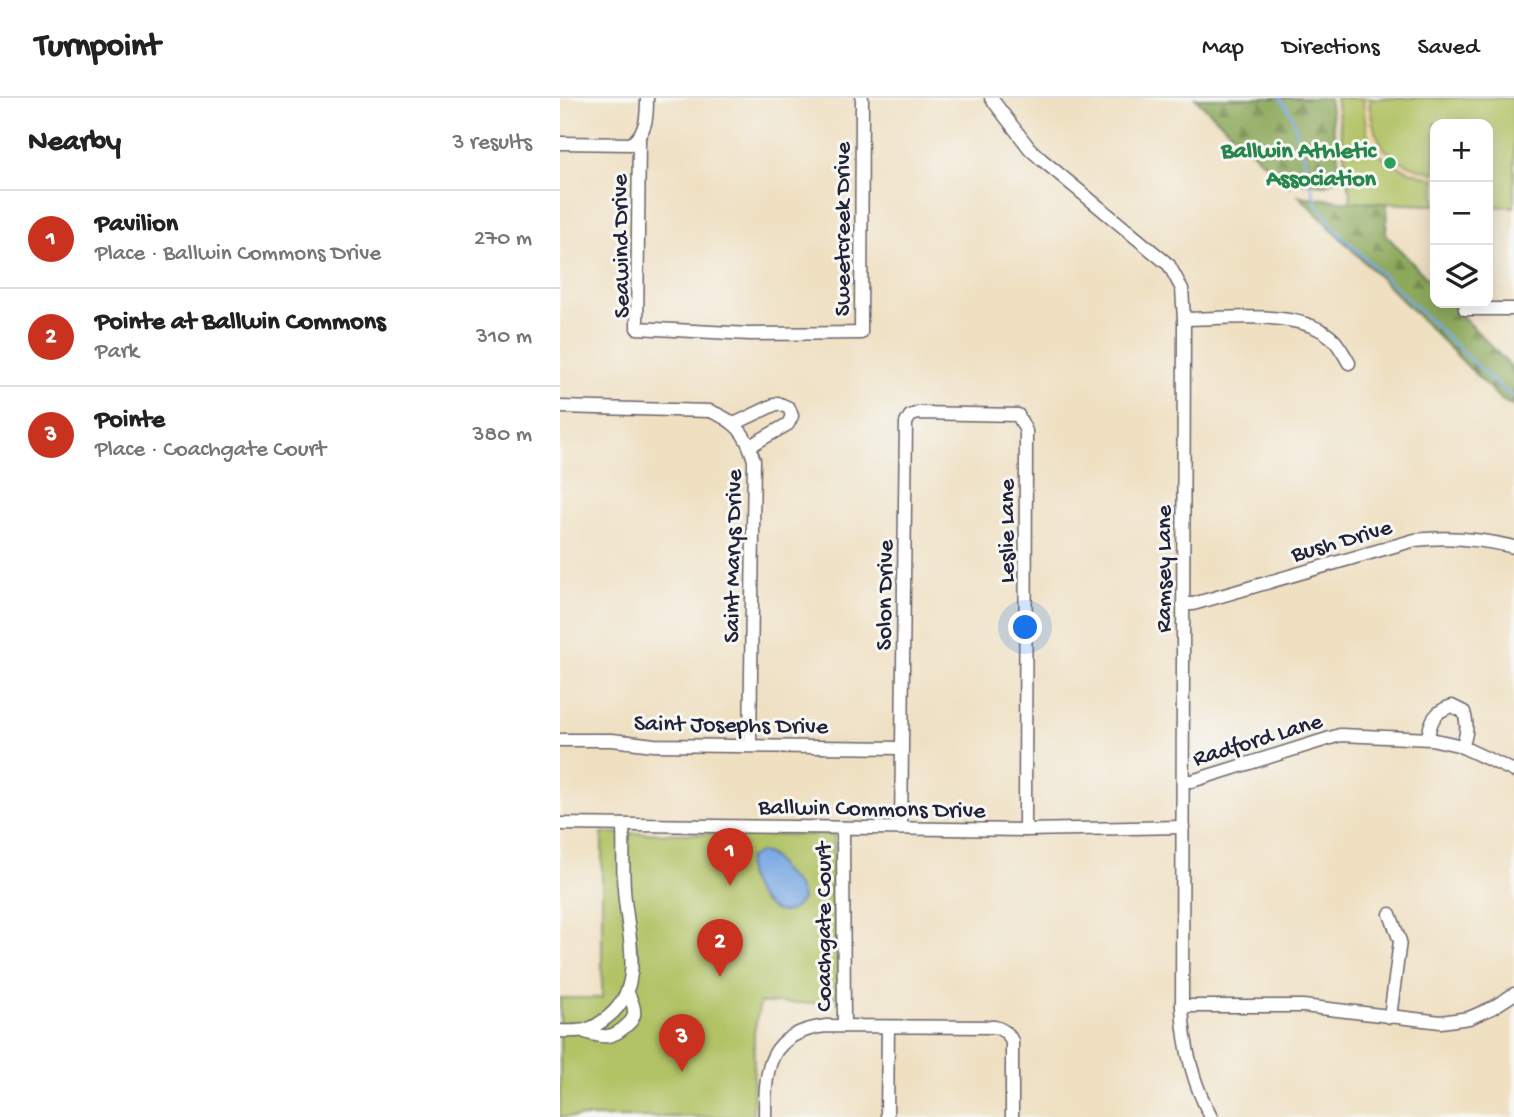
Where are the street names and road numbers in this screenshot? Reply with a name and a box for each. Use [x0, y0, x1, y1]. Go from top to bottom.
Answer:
street label: Sweetcreek Drive [830, 141, 859, 316]
street label: Seawind Drive [607, 173, 638, 318]
street label: Saint Marys Drive [718, 468, 751, 643]
street label: Leslie Lane [994, 478, 1023, 583]
street label: Ramsey Lane [1151, 505, 1180, 633]
street label: Bush Drive [1287, 514, 1396, 571]
street label: Solon Drive [871, 539, 902, 651]
street label: Radford Lane [1190, 708, 1327, 775]
street label: Saint Josephs Drive [633, 710, 829, 743]
street label: Ballwin Commons Drive [757, 794, 986, 827]
street label: Coachgate Court [811, 840, 840, 1012]

